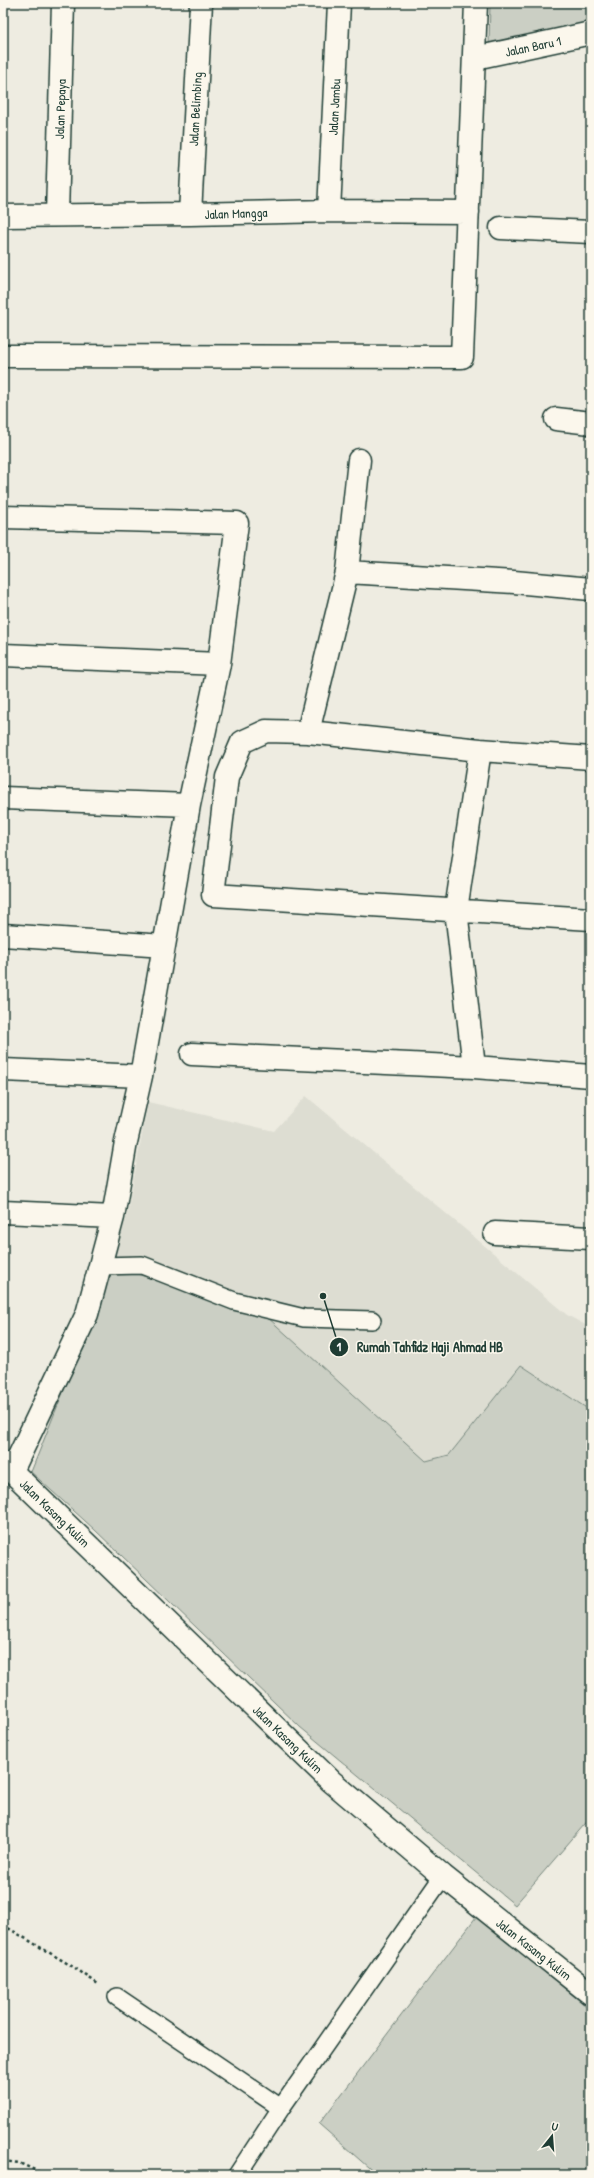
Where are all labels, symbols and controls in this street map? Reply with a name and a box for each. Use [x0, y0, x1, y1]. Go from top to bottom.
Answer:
street label: Jalan Baru 1 [503, 31, 563, 61]
street label: Jalan Belimbing [184, 71, 206, 147]
street label: Jalan Jambu [324, 78, 344, 136]
street label: Jalan Pepaya [50, 79, 70, 139]
street label: Jalan Mangga [204, 203, 268, 223]
callout: Rumah Tahfidz Haji Ahmad HB [329, 1334, 511, 1360]
text: Rumah Tahfidz Haji Ahmad HB [357, 1337, 503, 1357]
text: 1 [337, 1338, 342, 1355]
street label: Jalan Kasang Kulim [16, 1475, 94, 1551]
street label: Jalan Kasang Kulim [249, 1701, 327, 1777]
street label: Jalan Kasang Kulim [493, 1914, 576, 1984]
north arrow [532, 2116, 572, 2156]
text: U [550, 2119, 560, 2134]

